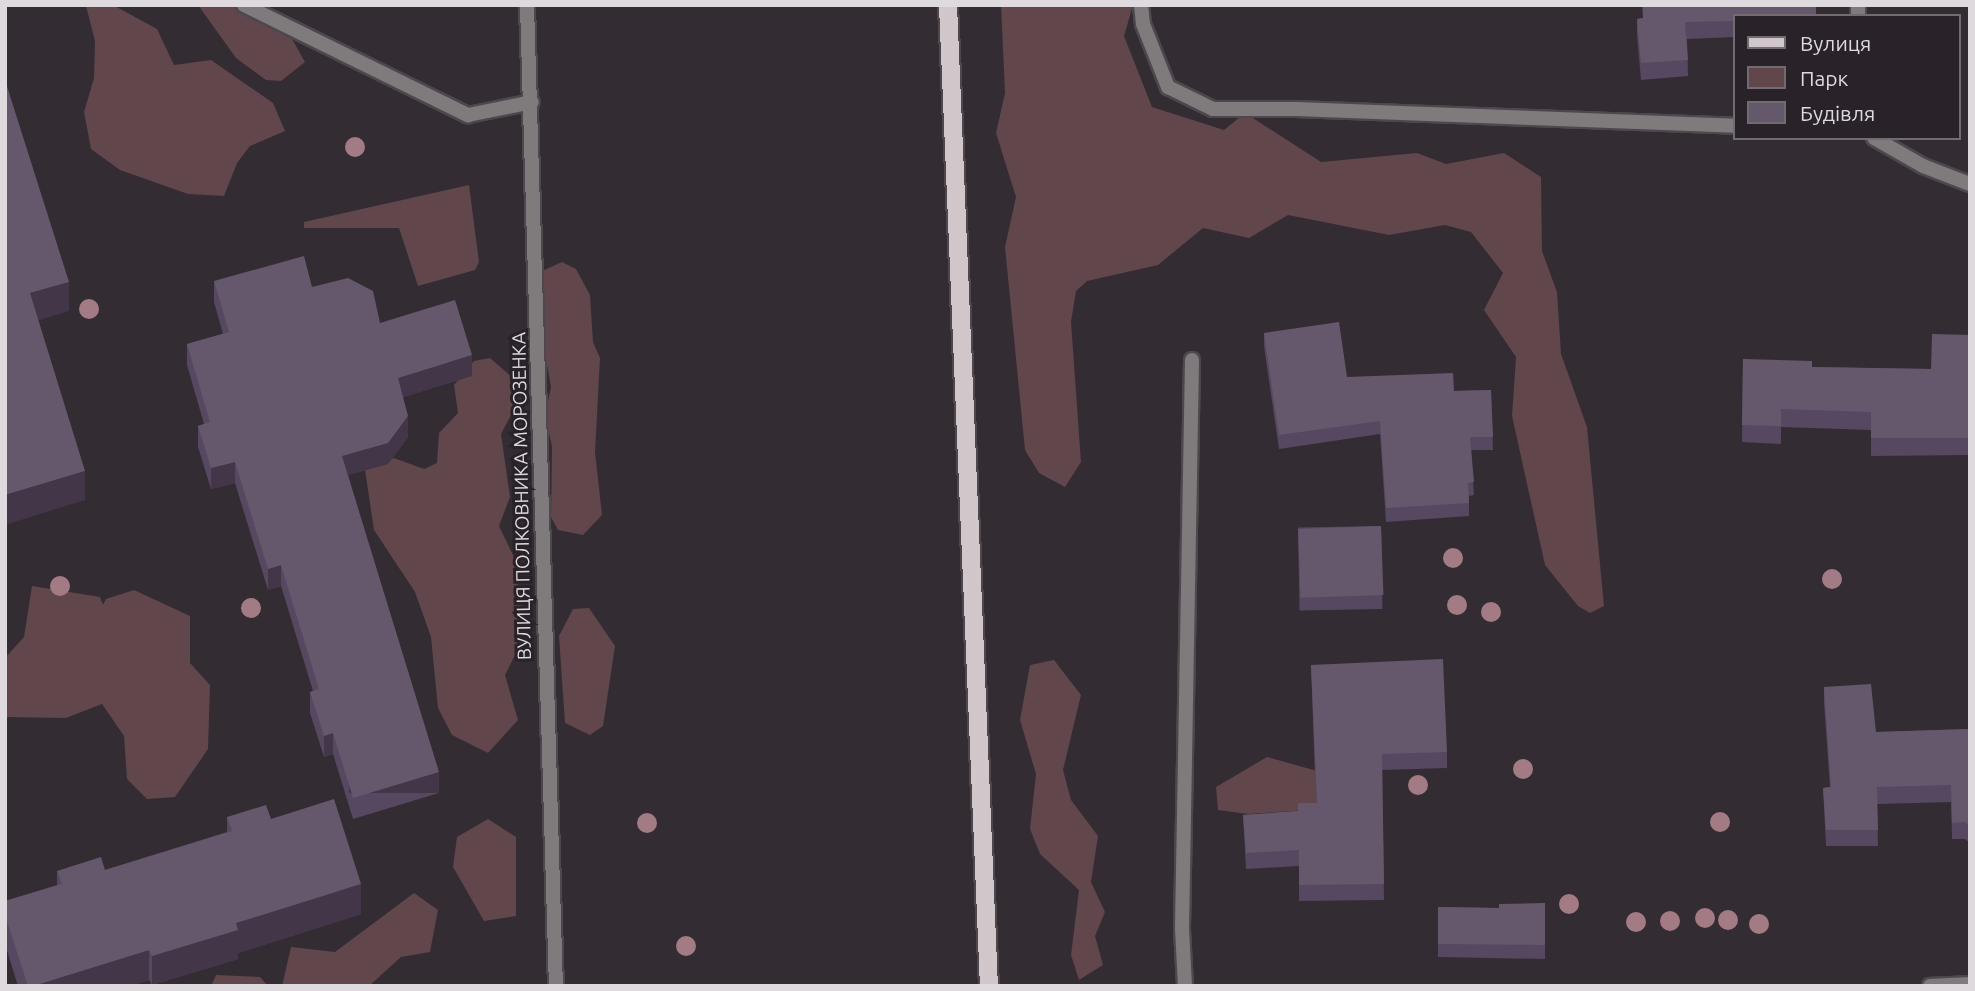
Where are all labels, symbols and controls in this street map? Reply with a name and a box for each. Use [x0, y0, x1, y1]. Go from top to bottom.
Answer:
legend [1734, 14, 1961, 140]
text: Вулиця [1800, 31, 1871, 55]
text: Парк [1800, 66, 1848, 90]
text: Будівля [1800, 101, 1875, 125]
street label: ВУЛИЦЯ ПОЛКОВНИКА МОРОЗЕНКА [508, 332, 536, 660]

